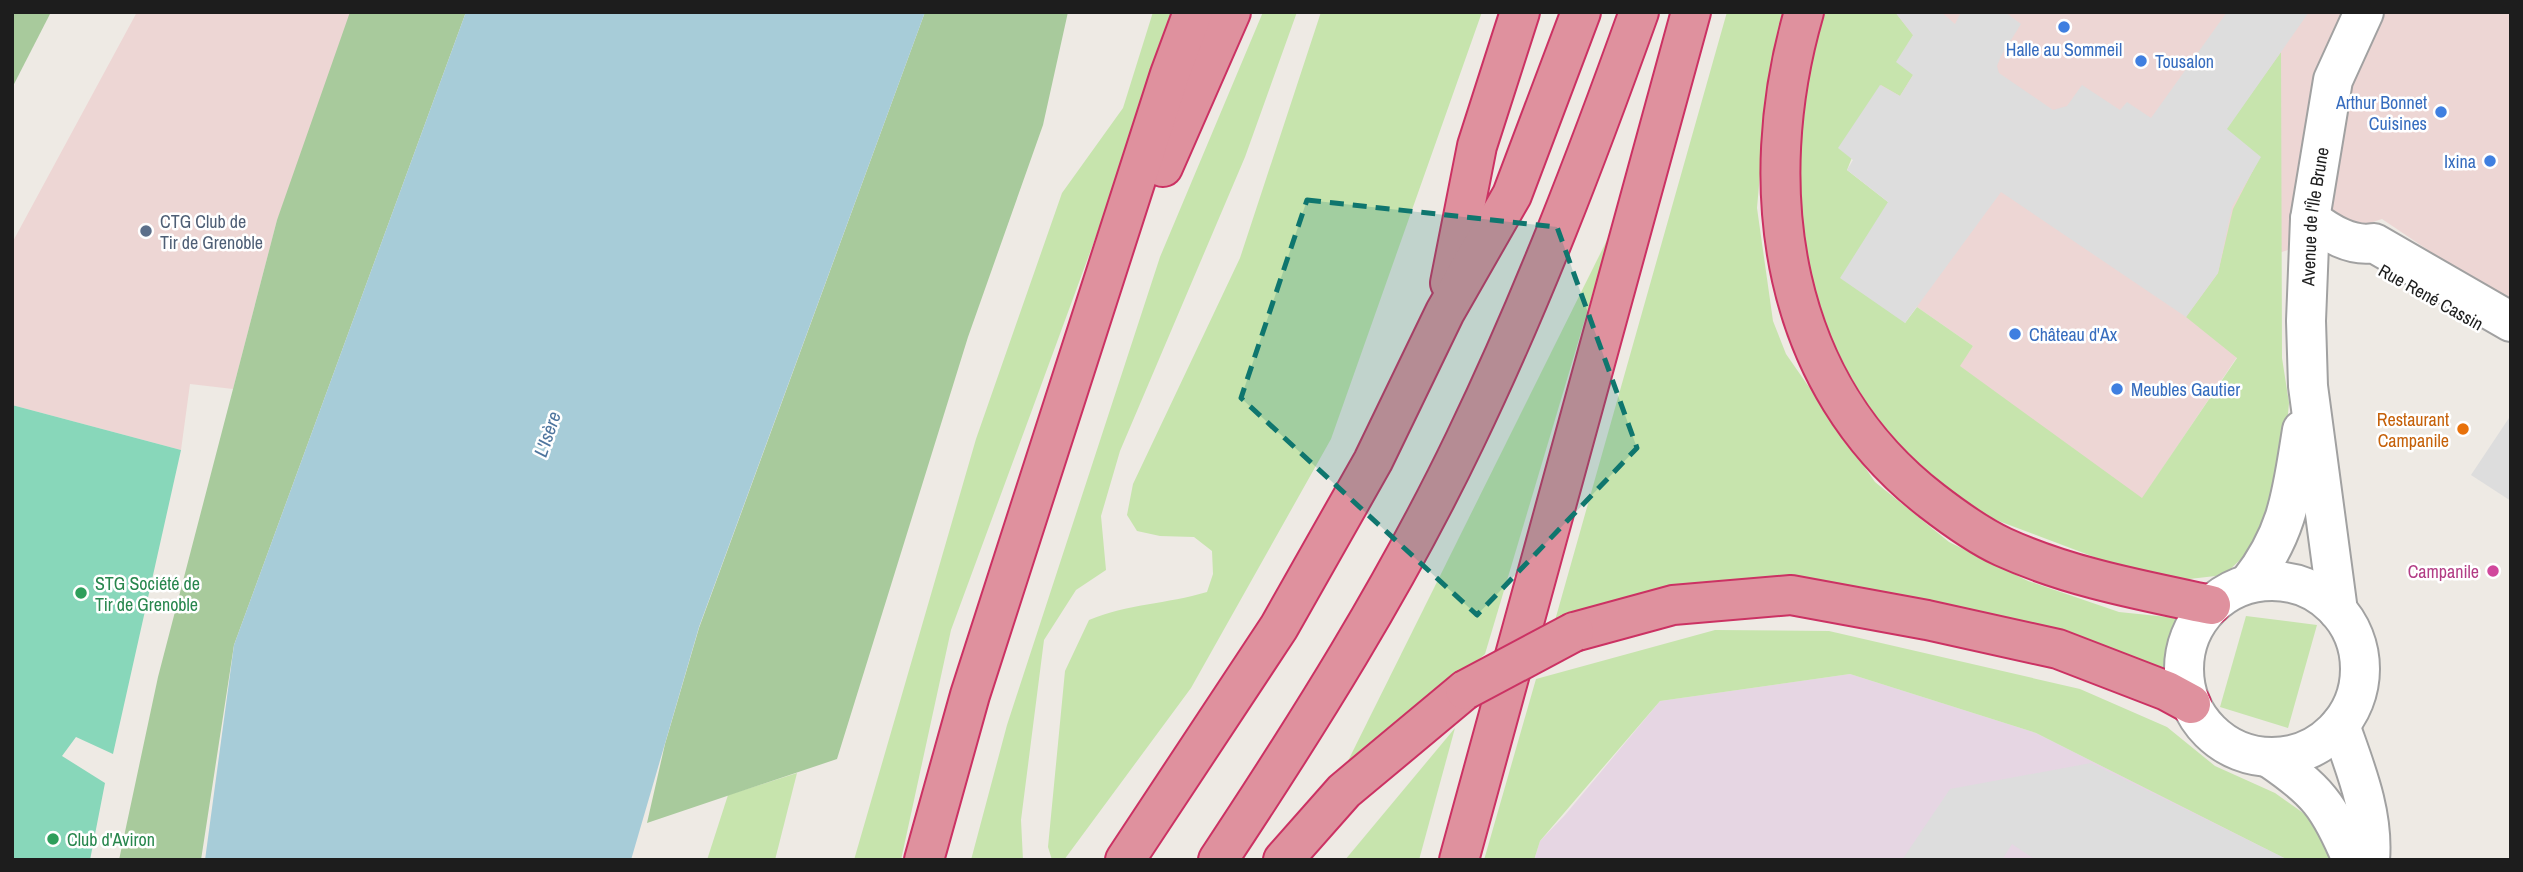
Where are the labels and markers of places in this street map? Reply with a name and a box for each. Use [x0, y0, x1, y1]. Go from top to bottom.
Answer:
marker: Halle au Sommeil [2056, 19, 2072, 35]
place label: Halle au Sommeil [2006, 37, 2122, 62]
place label: Tousalon [2155, 49, 2214, 74]
marker: Tousalon [2133, 53, 2149, 69]
place label: Arthur Bonnet Cuisines [2335, 90, 2427, 136]
marker: Arthur Bonnet Cuisines [2433, 104, 2449, 120]
place label: Ixina [2444, 149, 2476, 174]
marker: Ixina [2482, 153, 2498, 169]
place label: CTG Club de Tir de Grenoble [160, 209, 263, 255]
marker: CTG Club de Tir de Grenoble [138, 223, 154, 239]
place label: Château d'Ax [2029, 322, 2118, 347]
marker: Château d'Ax [2007, 326, 2023, 342]
place label: Meubles Gautier [2131, 377, 2240, 402]
marker: Meubles Gautier [2109, 381, 2125, 397]
place label: Restaurant Campanile [2377, 407, 2449, 453]
marker: Restaurant Campanile [2455, 421, 2471, 437]
place label: Campanile [2408, 559, 2479, 584]
marker: Campanile [2485, 563, 2501, 579]
place label: STG Société de Tir de Grenoble [95, 571, 200, 617]
marker: STG Société de Tir de Grenoble [73, 585, 89, 601]
place label: Club d'Aviron [67, 827, 155, 852]
marker: Club d'Aviron [45, 831, 61, 847]

